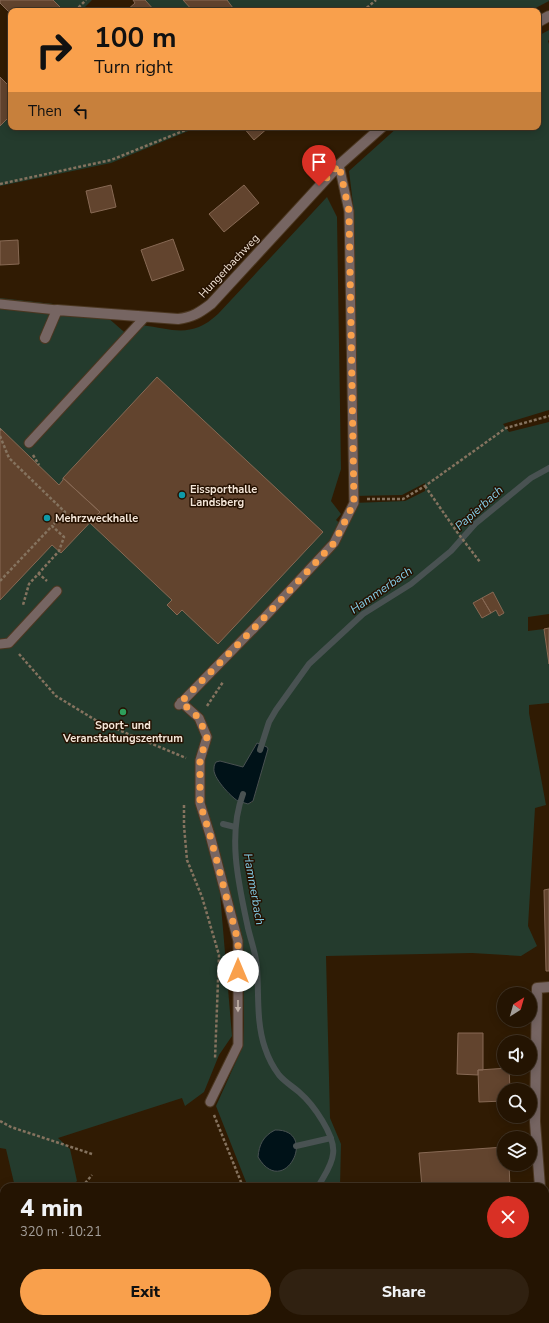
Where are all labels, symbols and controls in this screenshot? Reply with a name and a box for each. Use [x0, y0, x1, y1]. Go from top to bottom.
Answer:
text: 100 m [94, 19, 177, 57]
icon: right [28, 24, 80, 76]
text: Turn right [94, 55, 173, 79]
icon: left [70, 100, 92, 122]
text: Then [28, 101, 62, 121]
pin [302, 145, 336, 186]
icon: arrive [308, 151, 330, 173]
street label: Hungerbachweg [196, 231, 262, 301]
place label: Eissporthalle Landsberg [190, 482, 257, 510]
water label: Papierbach [451, 482, 507, 534]
marker: Eissporthalle Landsberg [177, 490, 187, 500]
place label: Mehrzweckhalle [55, 511, 138, 526]
marker: Mehrzweckhalle [42, 513, 52, 523]
water label: Hammerbach [347, 563, 415, 617]
marker: Sport- und Veranstaltungszentrum [118, 707, 128, 717]
place label: Sport- und Veranstaltungszentrum [62, 718, 183, 746]
water label: Hammerbach [240, 852, 268, 926]
position arrow [217, 950, 259, 992]
north arrow [497, 987, 537, 1027]
map controls [497, 987, 537, 1171]
one-way arrow [235, 1000, 241, 1013]
button: sound [497, 1035, 537, 1075]
button: search [497, 1083, 537, 1123]
button: layers [497, 1131, 537, 1171]
text: 4 min [20, 1192, 83, 1224]
button: close [487, 1196, 529, 1238]
text: 320 m · 10:21 [20, 1223, 102, 1241]
button: Exit [20, 1269, 271, 1315]
button: Share [279, 1269, 529, 1315]

